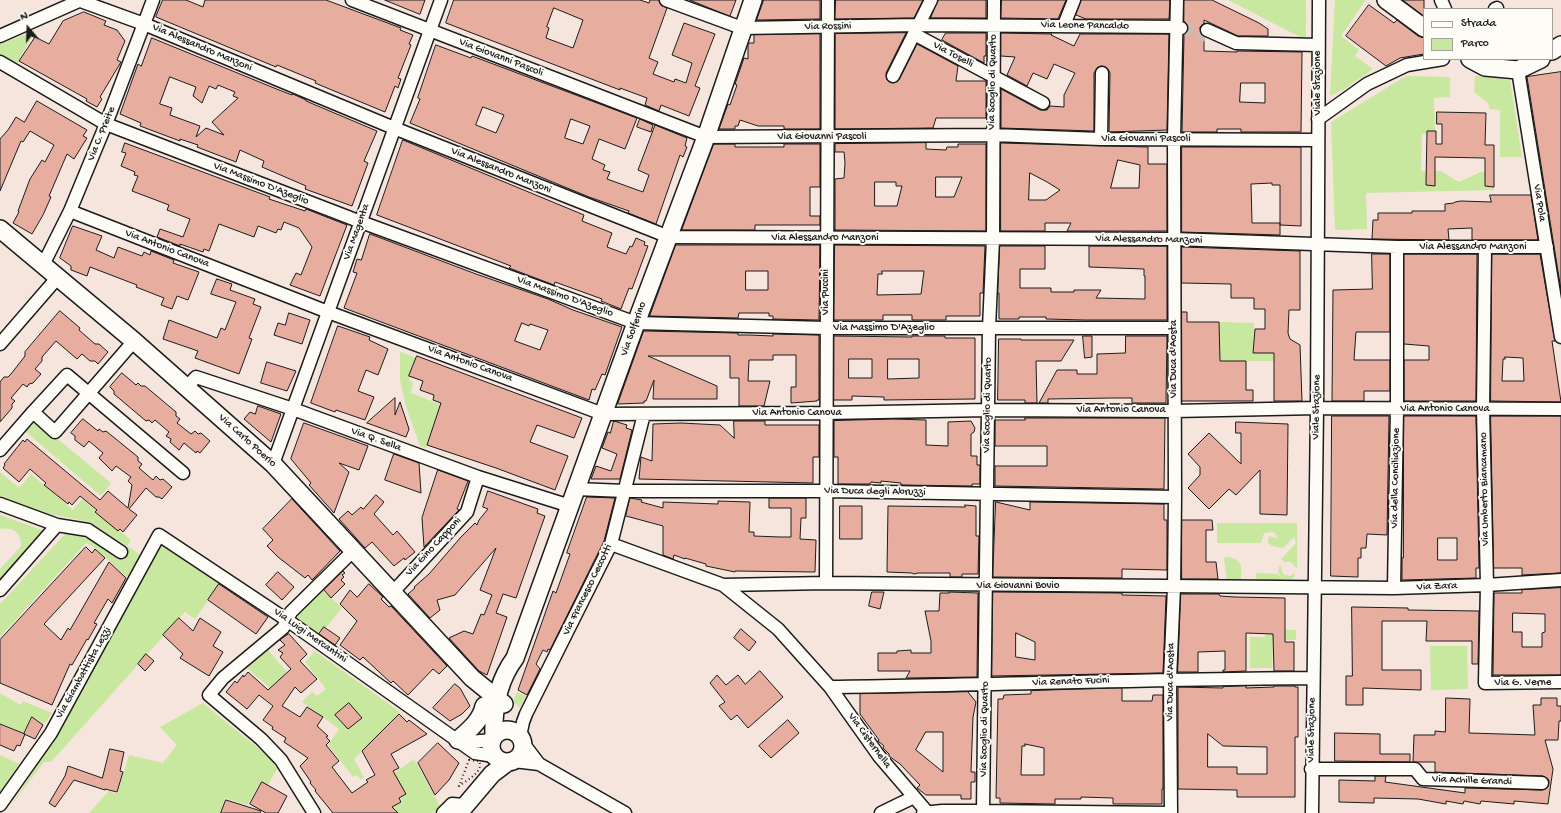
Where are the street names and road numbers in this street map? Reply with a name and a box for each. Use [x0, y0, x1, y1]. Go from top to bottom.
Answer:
street label: Via Leone Pancaldo [1041, 19, 1129, 33]
street label: Via Rossini [804, 20, 852, 34]
street label: Via Alessandro Manzoni [150, 21, 254, 75]
street label: Via Scoglio di Quarto [986, 34, 1000, 130]
street label: Via Giovanni Pascoli [457, 36, 545, 80]
street label: Via Toselli [930, 39, 976, 71]
street label: Viale Stazione [1311, 51, 1325, 115]
street label: Via C. Preite [85, 105, 119, 163]
street label: Via Giovanni Pascoli [777, 130, 867, 144]
street label: Via Giovanni Pascoli [1101, 132, 1191, 146]
street label: Via Alessandro Manzoni [449, 145, 553, 197]
street label: Via Massimo D'Azeglio [211, 160, 311, 208]
street label: Via Pola [1530, 183, 1548, 223]
street label: Via Magenta [341, 202, 373, 262]
street label: Via Antonio Canova [123, 227, 211, 271]
street label: Via Alessandro Manzoni [771, 231, 879, 245]
street label: Via Alessandro Manzoni [1095, 232, 1203, 248]
street label: Via Alessandro Manzoni [1419, 240, 1527, 254]
street label: Via Puccini [819, 269, 833, 315]
street label: Via Massimo D'Azeglio [515, 273, 615, 321]
street label: Via Solferino [618, 300, 650, 358]
street label: Via Duca d'Aosta [1167, 320, 1181, 398]
street label: Via Massimo D'Azeglio [833, 321, 935, 335]
street label: Via Antonio Canova [426, 343, 514, 385]
street label: Via Scoglio di Quarto [981, 357, 995, 453]
street label: Viale Stazione [1310, 374, 1324, 440]
street label: Via Antonio Canova [1400, 402, 1490, 416]
street label: Via Antonio Canova [1076, 403, 1166, 417]
street label: Via Antonio Canova [752, 406, 842, 420]
street label: Via Carlo Poerio [215, 412, 279, 470]
street label: Via Q. Sella [349, 425, 403, 455]
street label: Via della Conciliazione [1389, 428, 1403, 528]
street label: Via Umberto Biancamano [1477, 432, 1493, 546]
street label: Via Duca degli Abruzzi [824, 485, 926, 499]
street label: Via Gino Capponi [403, 515, 465, 579]
street label: Via Francesco Ceccotti [560, 542, 616, 638]
street label: Via Giovanni Bovio [977, 579, 1059, 593]
street label: Via Zara [1417, 580, 1457, 594]
street label: Via Luigi Mercantini [271, 606, 349, 666]
street label: Via Giambattista Lezzi [53, 625, 115, 721]
street label: Via Duca d'Aosta [1164, 643, 1178, 721]
street label: Via Renato Fucini [1032, 674, 1110, 690]
street label: Via G. Verne [1495, 676, 1551, 690]
street label: Via Scoglio di Quarto [978, 681, 992, 777]
street label: Viale Stazione [1305, 697, 1319, 763]
street label: Via Cisternella [844, 711, 894, 771]
street label: Via Achille Grandi [1432, 773, 1512, 789]

